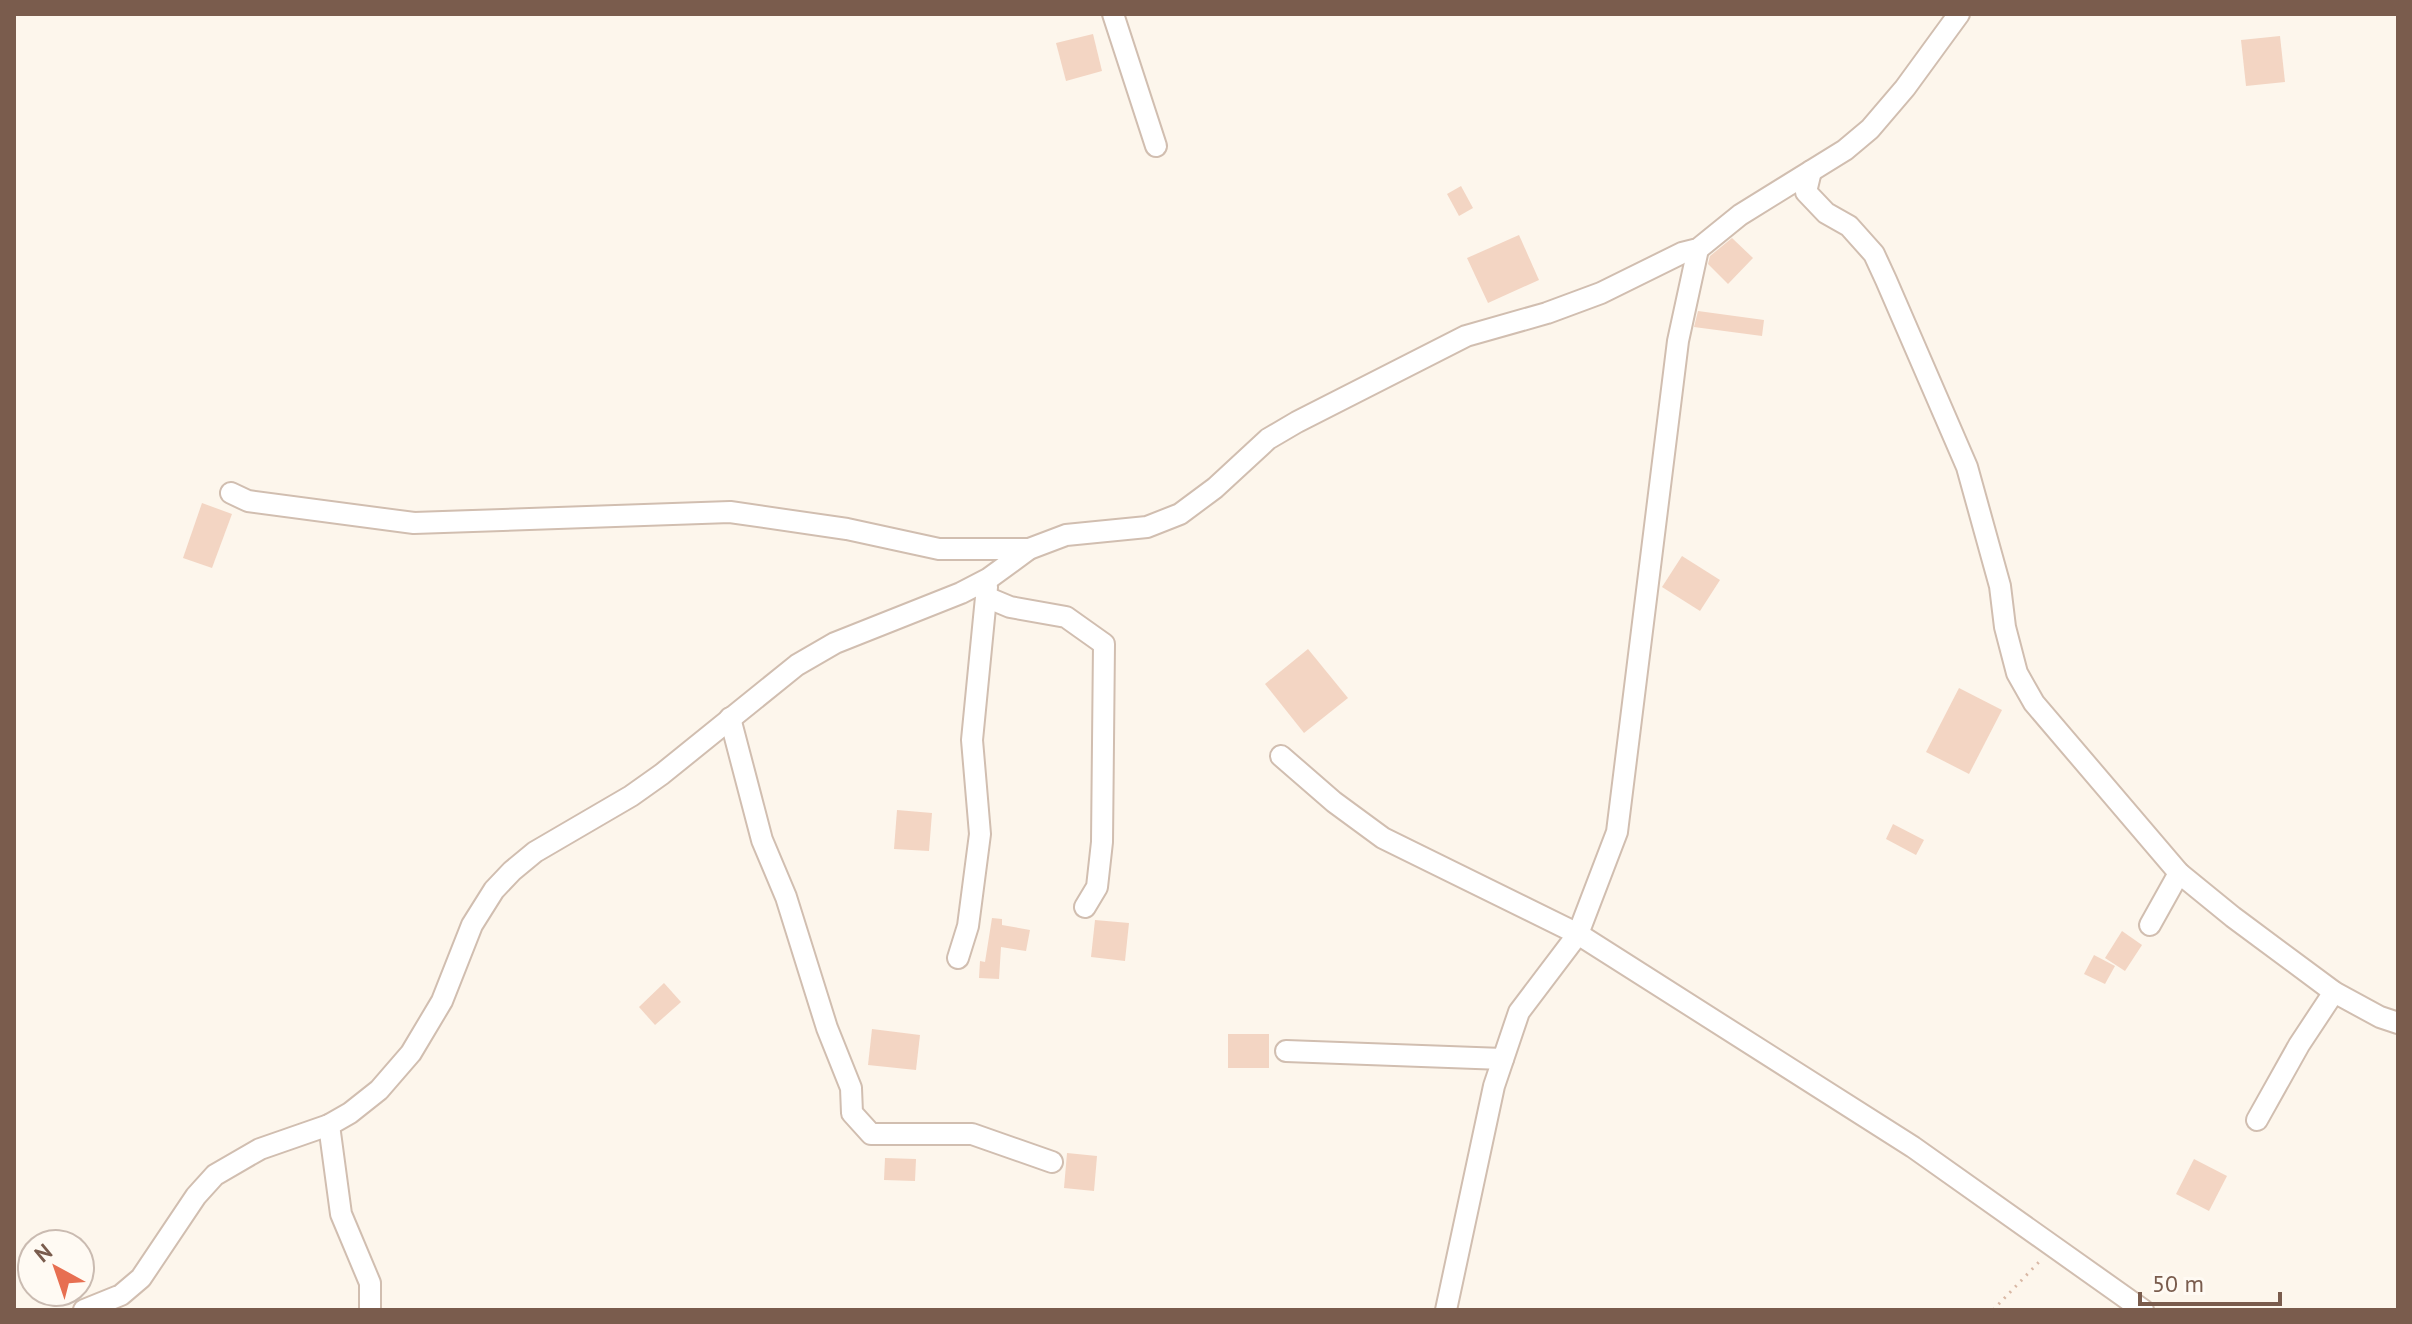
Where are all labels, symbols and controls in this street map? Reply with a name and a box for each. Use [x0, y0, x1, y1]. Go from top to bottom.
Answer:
north arrow [16, 1228, 96, 1308]
text: N [29, 1237, 58, 1268]
scale bar [2140, 1256, 2280, 1306]
text: 50 m [2152, 1268, 2204, 1299]

